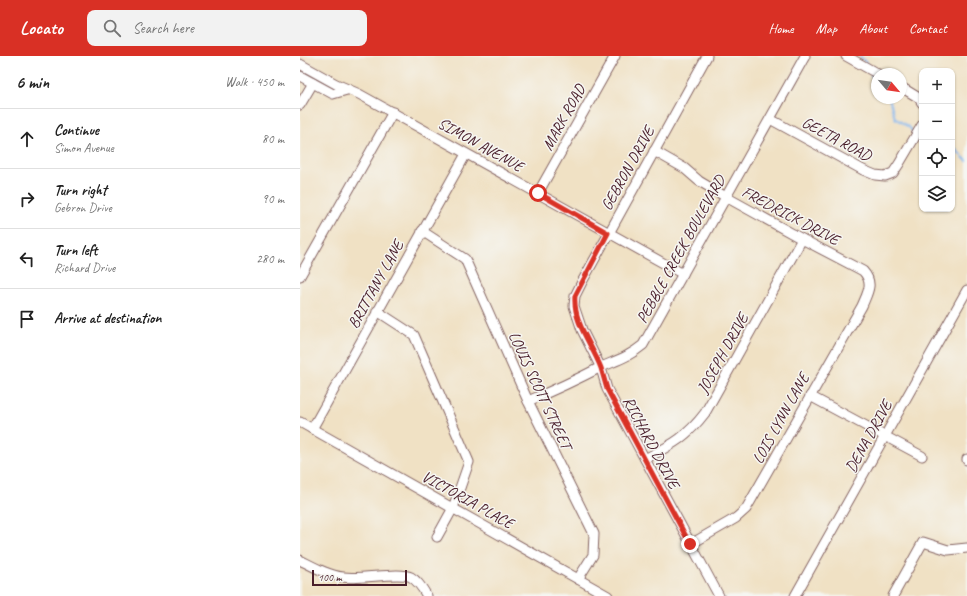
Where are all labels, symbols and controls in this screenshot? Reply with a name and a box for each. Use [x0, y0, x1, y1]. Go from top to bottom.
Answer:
search box [87, 10, 367, 46]
text: Locato [20, 16, 63, 40]
icon: search [101, 17, 123, 39]
text: Search here [133, 19, 194, 38]
text: Home [768, 20, 794, 37]
text: Map [816, 20, 837, 37]
text: About [859, 20, 887, 37]
text: Contact [909, 20, 947, 37]
north arrow [871, 68, 907, 104]
map controls [919, 68, 955, 212]
button: + [919, 68, 955, 104]
text: 6 min [16, 72, 49, 93]
text: Walk · 450 m [225, 74, 284, 90]
street label: MARK ROAD [538, 80, 591, 154]
button: − [919, 104, 955, 140]
street label: GEETA ROAD [798, 112, 876, 166]
street label: SIMON AVENUE [434, 113, 529, 178]
text: Continue [54, 121, 99, 140]
street label: GEBRON DRIVE [597, 121, 660, 214]
icon: ahead [16, 128, 38, 150]
text: 80 m [262, 131, 284, 147]
text: Simon Avenue [54, 140, 114, 156]
button: locate [919, 140, 955, 176]
street label: PEBBLE CREEK BOULEVARD [632, 171, 731, 327]
button: layers [919, 176, 955, 212]
text: Turn right [54, 181, 107, 200]
street label: FREDRICK DRIVE [738, 182, 845, 251]
route start [529, 184, 547, 202]
icon: right [16, 188, 38, 210]
text: 90 m [262, 191, 284, 207]
text: Gebron Drive [54, 200, 112, 216]
street label: BRITTANY LANE [344, 235, 409, 332]
text: Turn left [54, 241, 97, 260]
icon: left [16, 248, 38, 270]
text: 280 m [256, 251, 284, 267]
text: Richard Drive [54, 260, 115, 276]
icon: arrive [16, 308, 38, 330]
street label: JOSEPH DRIVE [692, 308, 754, 398]
text: Arrive at destination [54, 309, 161, 328]
street label: LOUIS SCOTT STREET [504, 328, 578, 456]
street label: LOIS LYNN LANE [748, 368, 815, 467]
street label: RICHARD DRIVE [618, 393, 685, 494]
street label: DENA DRIVE [841, 395, 898, 476]
street label: VICTORIA PLACE [418, 466, 519, 534]
route end [681, 535, 699, 553]
scale bar [312, 568, 407, 587]
text: 100 m [318, 570, 342, 584]

